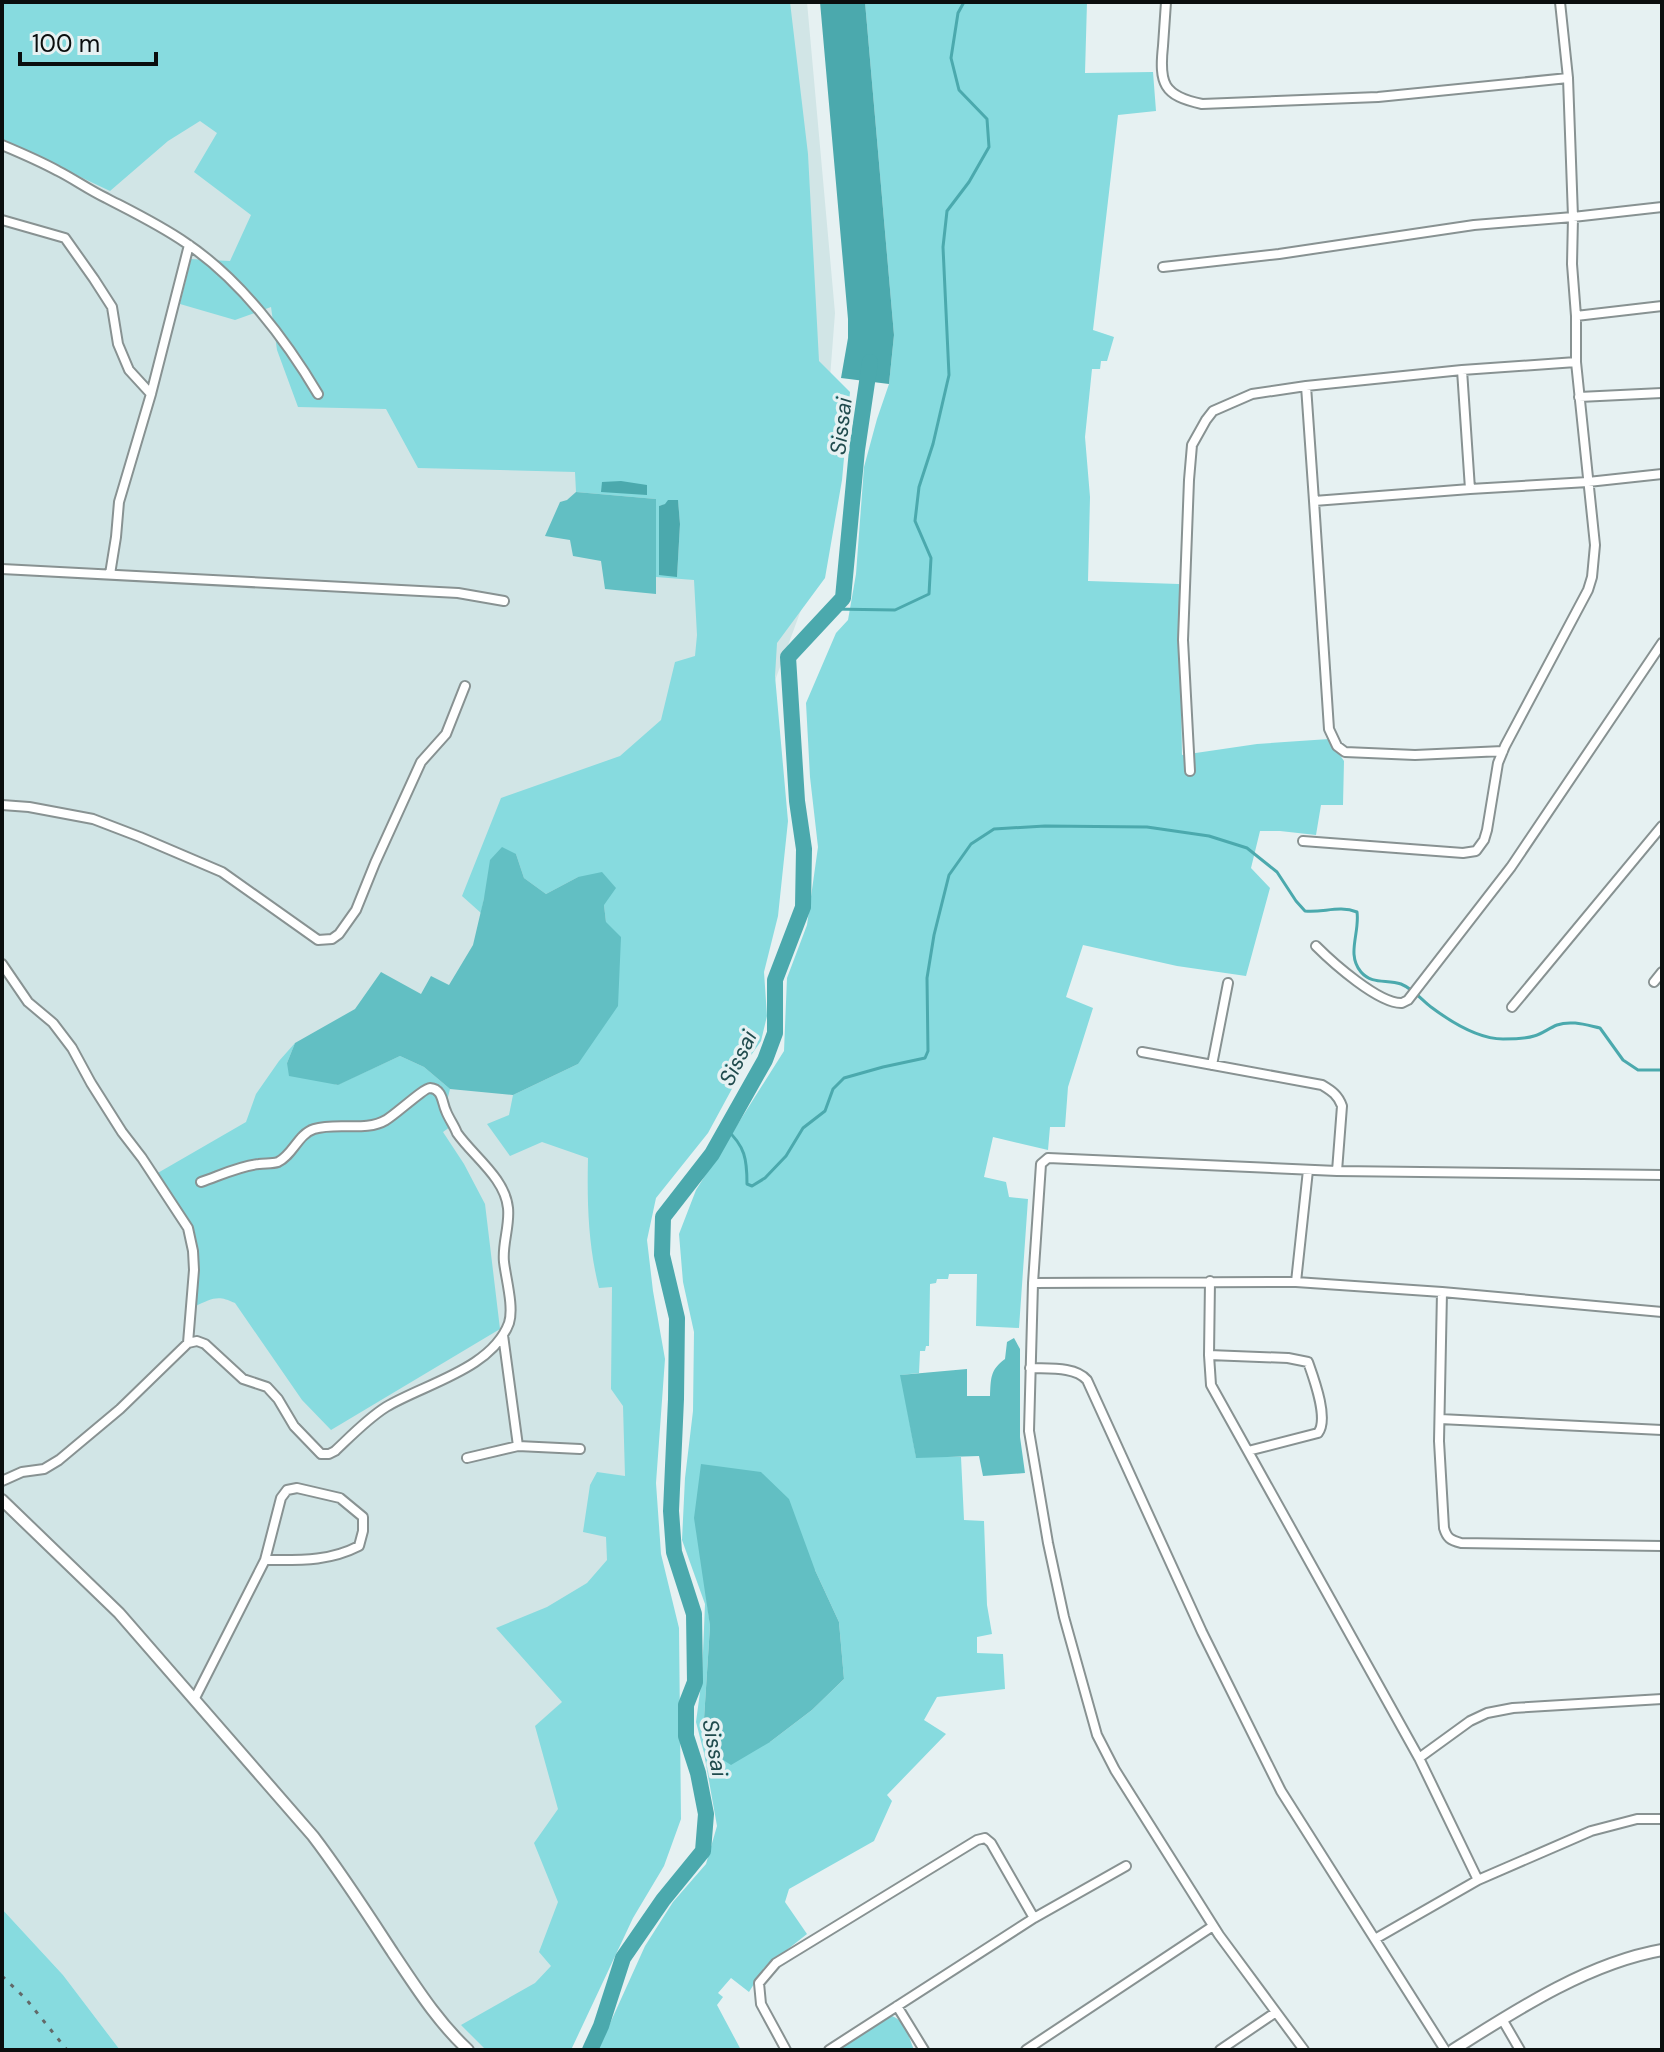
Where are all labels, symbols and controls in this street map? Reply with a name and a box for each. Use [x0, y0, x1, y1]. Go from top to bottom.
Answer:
scale bar [20, 16, 156, 66]
text: 100 m [32, 28, 100, 59]
water label: Sissai [823, 395, 859, 456]
water label: Sissai [712, 1025, 764, 1090]
water label: Sissai [696, 1717, 734, 1780]

